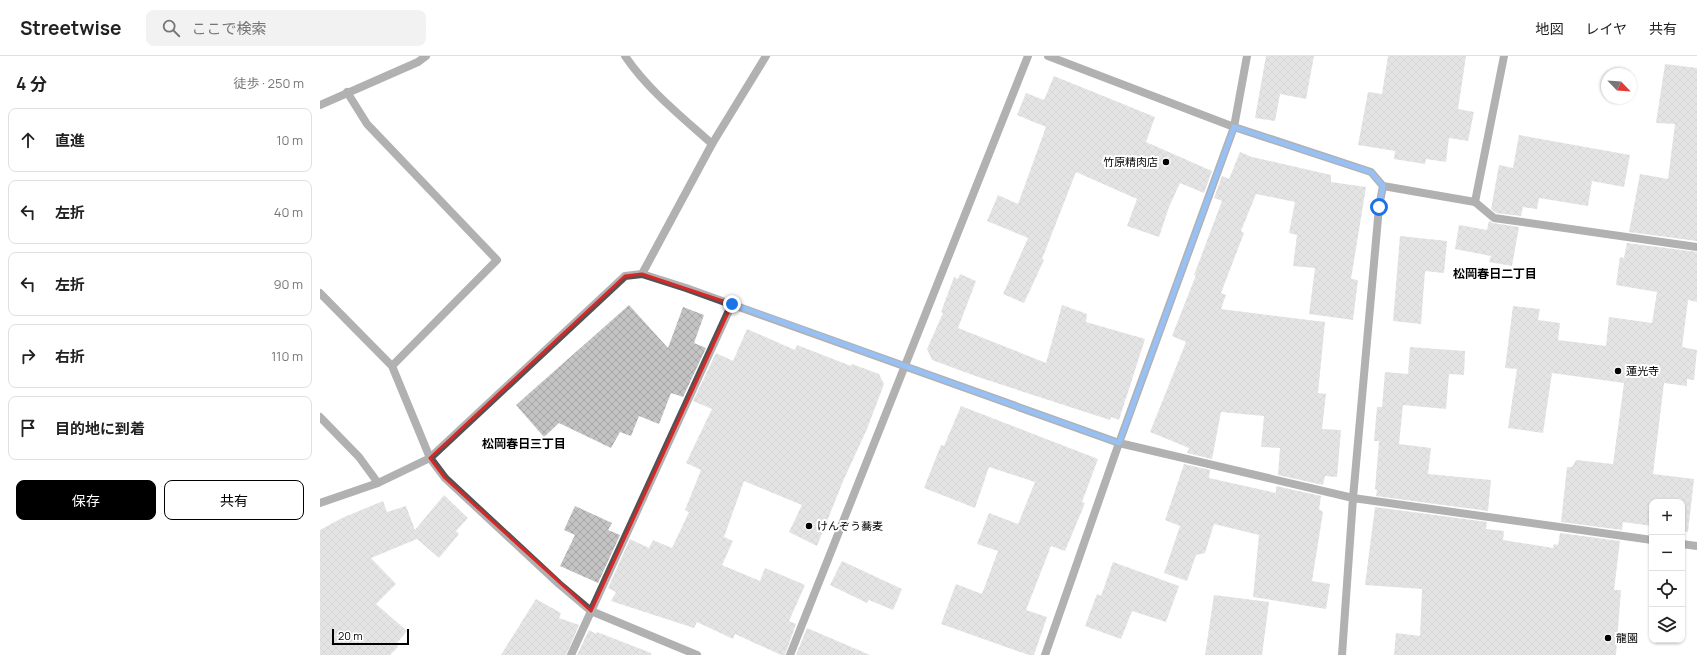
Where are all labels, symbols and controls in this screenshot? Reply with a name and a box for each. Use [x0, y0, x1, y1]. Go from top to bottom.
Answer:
search box [146, 10, 426, 46]
text: Streetwise [20, 15, 122, 41]
icon: search [160, 17, 182, 39]
text: ここで検索 [192, 18, 267, 39]
text: 地図 [1535, 19, 1563, 38]
text: レイヤ [1585, 19, 1627, 38]
text: 共有 [1649, 19, 1677, 38]
north arrow [1601, 68, 1637, 104]
text: 4 分 [16, 72, 47, 95]
text: 徒歩 · 250 m [233, 74, 304, 92]
icon: ahead [17, 129, 39, 151]
text: 直進 [55, 130, 85, 151]
text: 10 m [276, 131, 303, 149]
place label: 竹原精肉店 [1103, 154, 1158, 169]
marker: 竹原精肉店 [1161, 157, 1171, 167]
route start [1370, 198, 1388, 216]
icon: left [17, 201, 39, 223]
text: 左折 [55, 202, 85, 223]
text: 40 m [274, 203, 303, 221]
district label: 松岡春日二丁目 [1453, 265, 1537, 282]
icon: left [17, 273, 39, 295]
text: 左折 [55, 274, 85, 295]
text: 90 m [273, 275, 303, 293]
route end [723, 295, 741, 313]
icon: right [17, 345, 39, 367]
text: 右折 [55, 346, 85, 367]
text: 110 m [271, 347, 303, 365]
place label: 蓮光寺 [1626, 363, 1659, 378]
marker: 蓮光寺 [1613, 366, 1623, 376]
icon: arrive [17, 417, 39, 439]
text: 目的地に到着 [55, 418, 145, 439]
district label: 松岡春日三丁目 [482, 435, 566, 452]
button: 保存 [16, 480, 156, 520]
button: 共有 [164, 480, 304, 520]
map controls [1649, 499, 1685, 643]
button: + [1649, 499, 1685, 535]
place label: けんぞう蕎麦 [817, 518, 883, 533]
marker: けんぞう蕎麦 [804, 521, 814, 531]
button: − [1649, 535, 1685, 571]
button: locate [1649, 571, 1685, 607]
button: layers [1649, 607, 1685, 643]
scale bar [332, 627, 409, 646]
text: 20 m [338, 628, 363, 643]
place label: 龍園 [1616, 630, 1638, 645]
marker: 龍園 [1603, 633, 1613, 643]

